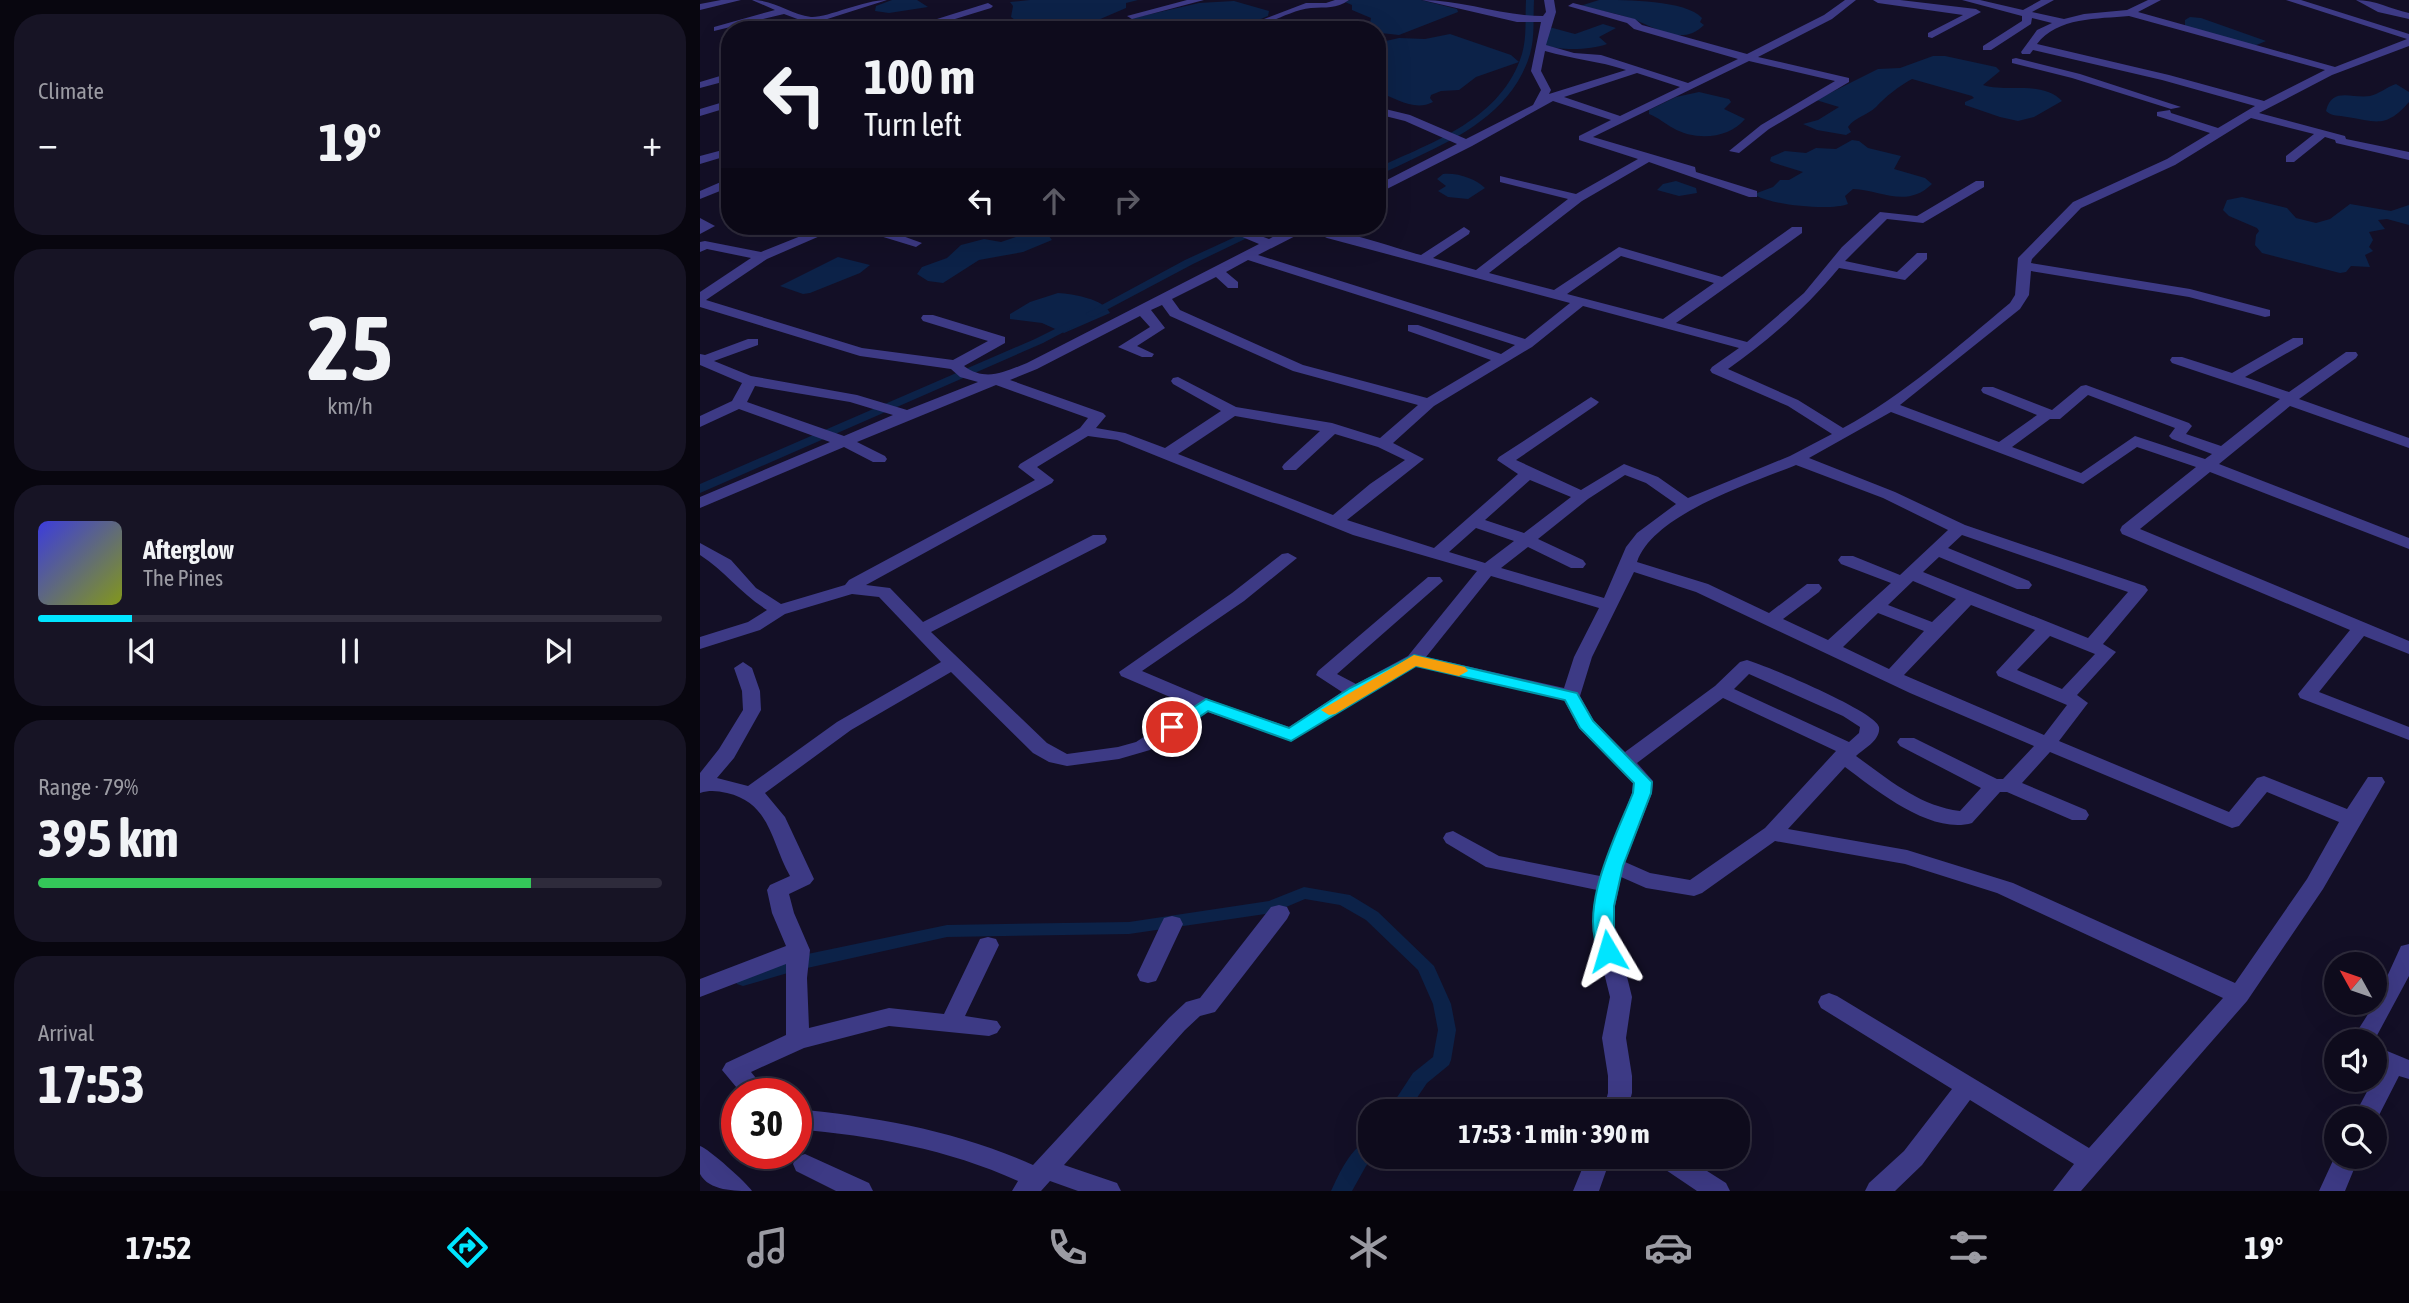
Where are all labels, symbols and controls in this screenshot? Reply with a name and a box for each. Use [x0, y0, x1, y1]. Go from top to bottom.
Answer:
text: 100 m [864, 48, 975, 104]
icon: left [749, 49, 840, 140]
text: Climate [38, 78, 104, 104]
text: Turn left [864, 106, 962, 143]
text: 19° [318, 112, 382, 172]
text: − [38, 121, 58, 164]
text: + [642, 121, 662, 164]
icon: left [962, 182, 1000, 220]
icon: ahead [1035, 182, 1073, 220]
icon: right [1108, 182, 1146, 220]
text: 25 [307, 295, 393, 399]
text: km/h [327, 393, 373, 419]
text: Afterglow [143, 535, 234, 565]
text: The Pines [143, 565, 223, 591]
icon: previous [123, 632, 161, 670]
icon: pause [331, 632, 369, 670]
icon: next [539, 632, 577, 670]
pin [1142, 697, 1202, 757]
icon: arrive [1153, 708, 1191, 746]
text: Range · 79% [38, 774, 138, 800]
text: 395 km [38, 808, 179, 868]
position arrow [1571, 914, 1645, 988]
north arrow [2324, 952, 2387, 1015]
map controls [2324, 952, 2387, 1169]
text: Arrival [38, 1020, 94, 1046]
button: sound [2324, 1029, 2387, 1092]
text: 17:53 [38, 1054, 145, 1114]
speed limit sign: 30 [721, 1078, 812, 1169]
button: search [2324, 1106, 2387, 1169]
text: 17:53 · 1 min · 390 m [1459, 1119, 1649, 1149]
icon: directions [443, 1223, 492, 1272]
icon: music [743, 1223, 792, 1272]
icon: phone [1043, 1223, 1092, 1272]
icon: climate [1344, 1223, 1393, 1272]
icon: car [1644, 1223, 1693, 1272]
icon: filters [1944, 1223, 1993, 1272]
text: 17:52 [126, 1229, 191, 1266]
text: 19° [2244, 1229, 2283, 1266]

